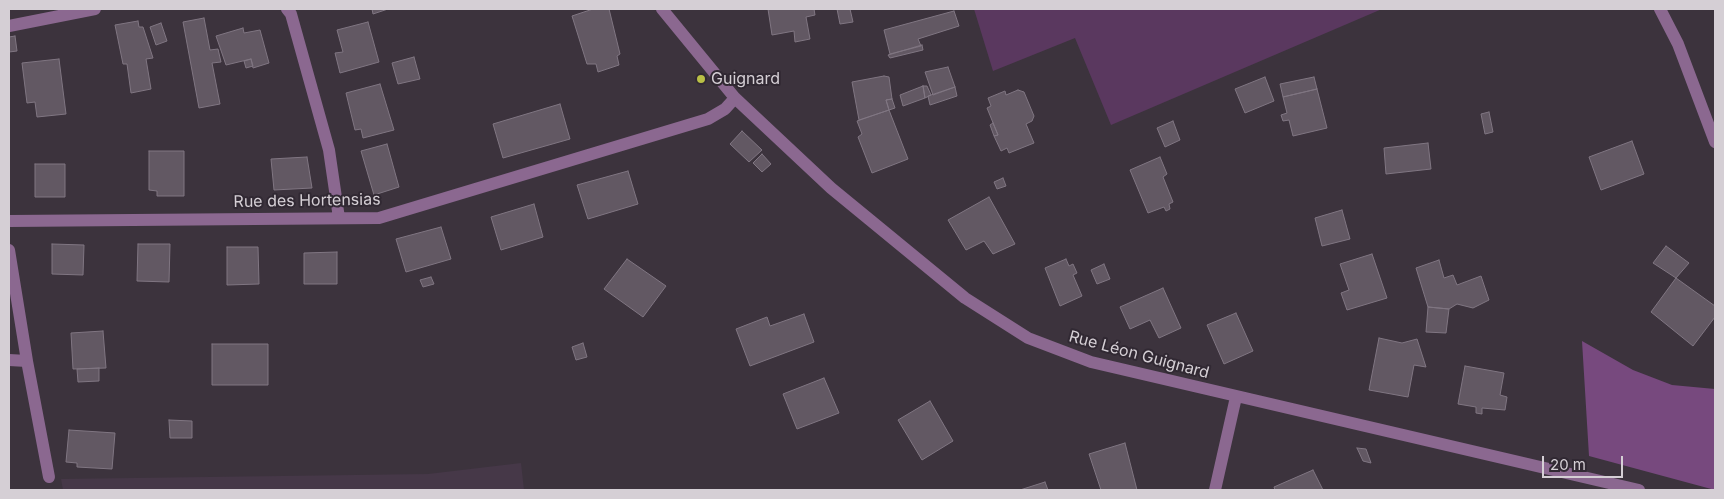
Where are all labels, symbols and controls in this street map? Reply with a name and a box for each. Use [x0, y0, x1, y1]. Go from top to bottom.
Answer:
place label: Guignard [711, 69, 780, 89]
marker: Guignard [695, 73, 707, 85]
street label: Rue des Hortensias [233, 190, 381, 212]
street label: Rue Léon Guignard [1067, 327, 1211, 383]
scale bar [1544, 446, 1625, 478]
text: 20 m [1550, 455, 1586, 474]

